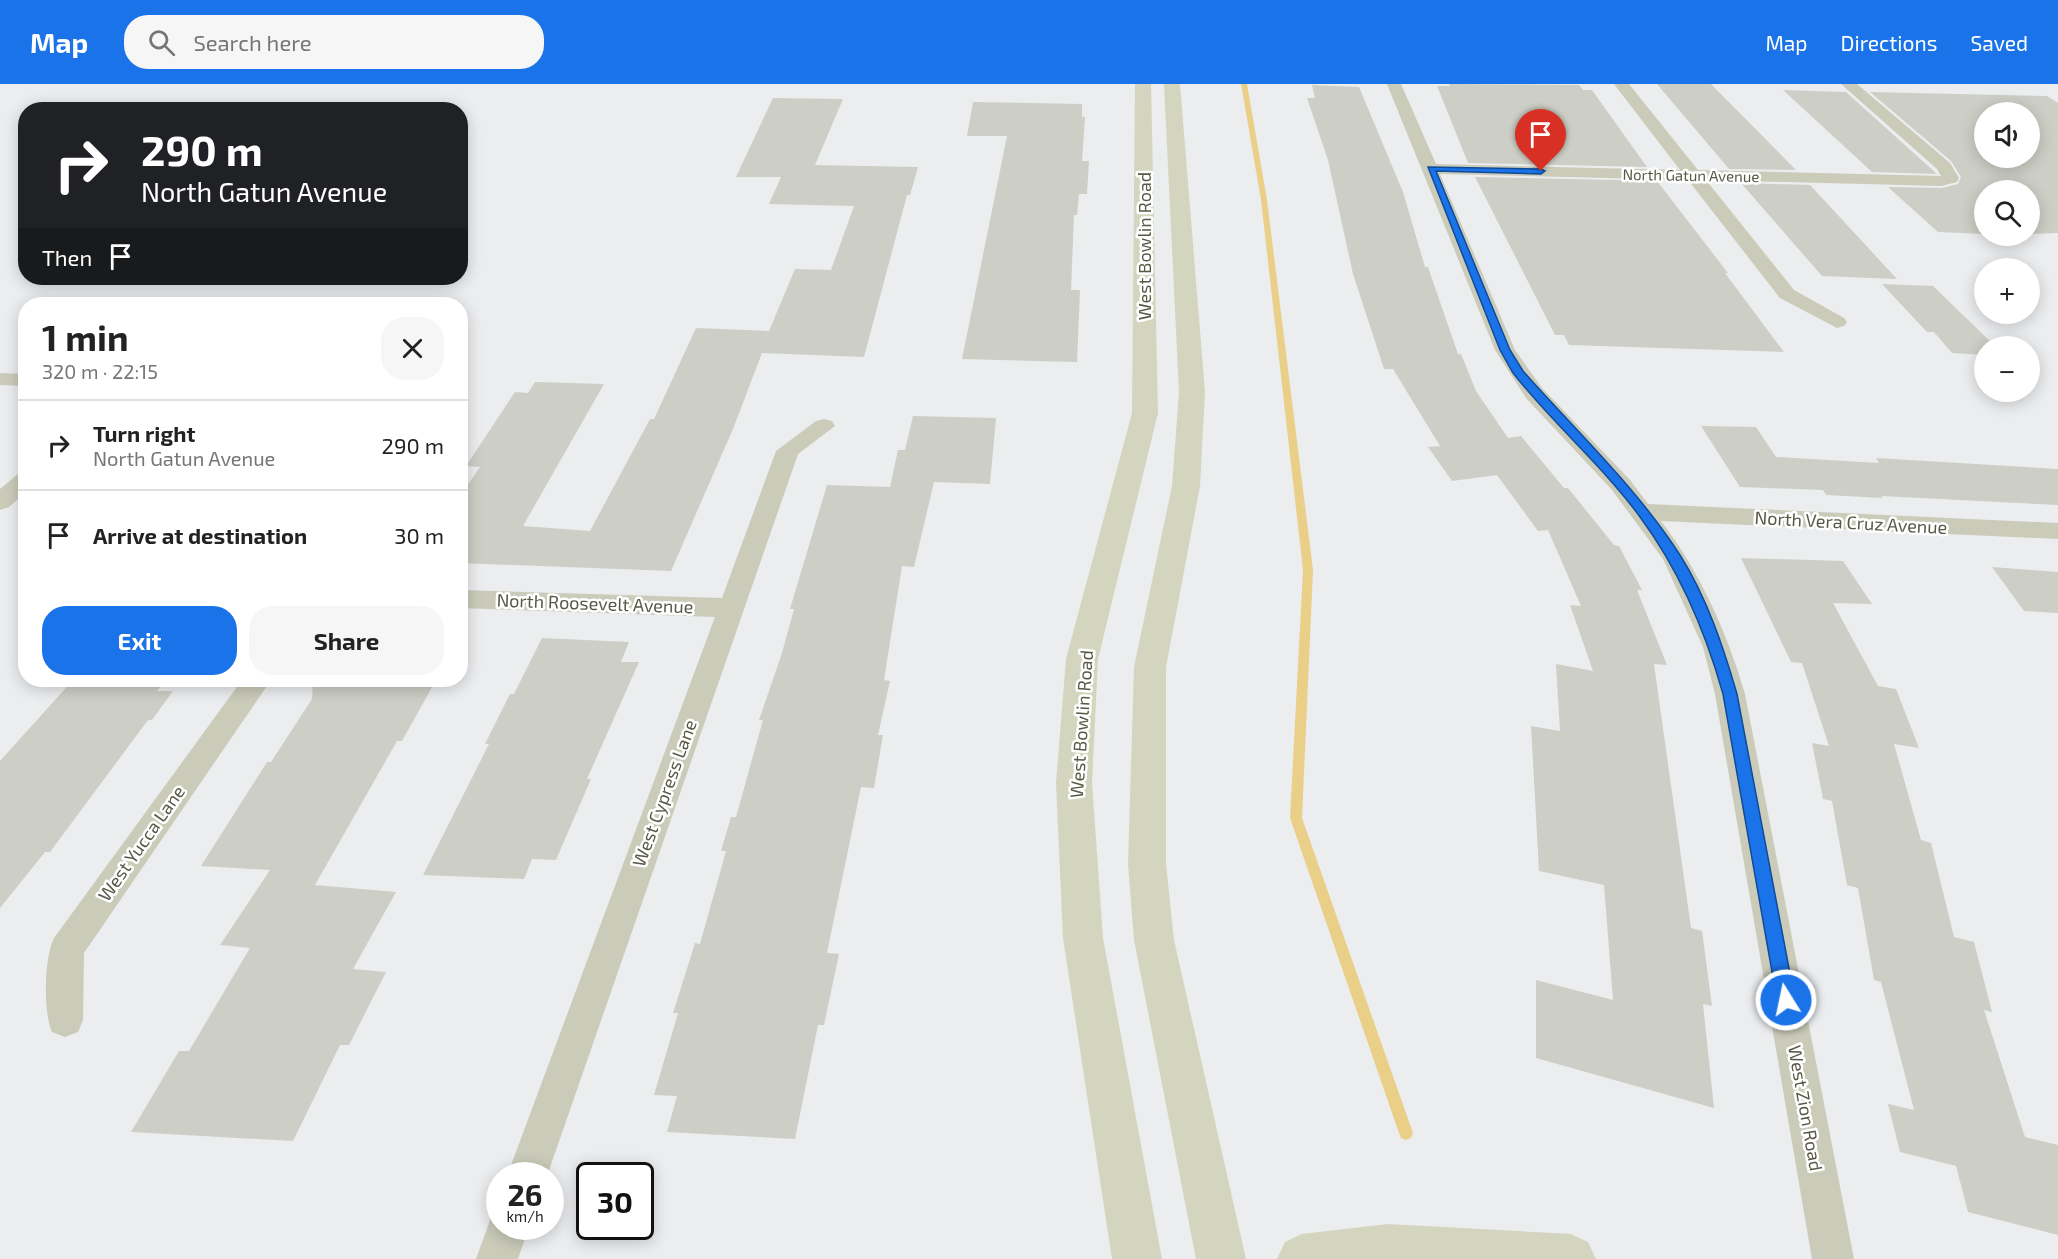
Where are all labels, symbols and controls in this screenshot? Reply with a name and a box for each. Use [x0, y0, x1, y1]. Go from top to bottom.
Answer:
search box [124, 15, 544, 69]
text: Map [30, 25, 88, 59]
icon: search [145, 26, 178, 59]
text: Search here [193, 29, 312, 55]
text: Map [1765, 30, 1808, 55]
text: Directions [1841, 30, 1937, 55]
text: Saved [1970, 30, 2028, 55]
map controls [1974, 102, 2040, 402]
button: sound [1974, 102, 2040, 168]
pin [1515, 109, 1566, 171]
icon: arrive [1524, 118, 1557, 151]
text: 290 m [141, 124, 263, 174]
icon: right [42, 126, 120, 204]
street label: North Gatun Avenue [1622, 165, 1760, 185]
street label: West Bowlin Road [1133, 172, 1155, 320]
text: North Gatun Avenue [141, 175, 387, 207]
button: search [1974, 180, 2040, 246]
icon: arrive [104, 240, 137, 273]
text: Then [42, 244, 92, 270]
button: + [1974, 258, 2040, 324]
text: 1 min [42, 315, 129, 358]
button: close [381, 317, 444, 380]
button: − [1974, 336, 2040, 402]
text: 320 m · 22:15 [42, 359, 158, 383]
text: Turn right [93, 420, 195, 446]
icon: right [42, 429, 75, 462]
text: 290 m [382, 432, 444, 458]
text: North Gatun Avenue [93, 446, 275, 470]
street label: North Vera Cruz Avenue [1754, 506, 1948, 538]
icon: arrive [42, 519, 75, 552]
text: Arrive at destination [93, 522, 307, 548]
text: 30 m [394, 522, 444, 548]
street label: North Roosevelt Avenue [496, 589, 694, 617]
button: Exit [42, 606, 237, 675]
button: Share [249, 606, 444, 675]
street label: West Bowlin Road [1065, 649, 1097, 799]
street label: West Cypress Lane [627, 717, 701, 869]
street label: West Yucca Lane [93, 781, 189, 905]
position arrow [1754, 968, 1818, 1032]
street label: West Zion Road [1784, 1043, 1828, 1173]
speed limit sign: 30 [576, 1162, 654, 1240]
text: 26 [507, 1176, 543, 1212]
text: km/h [506, 1207, 544, 1225]

